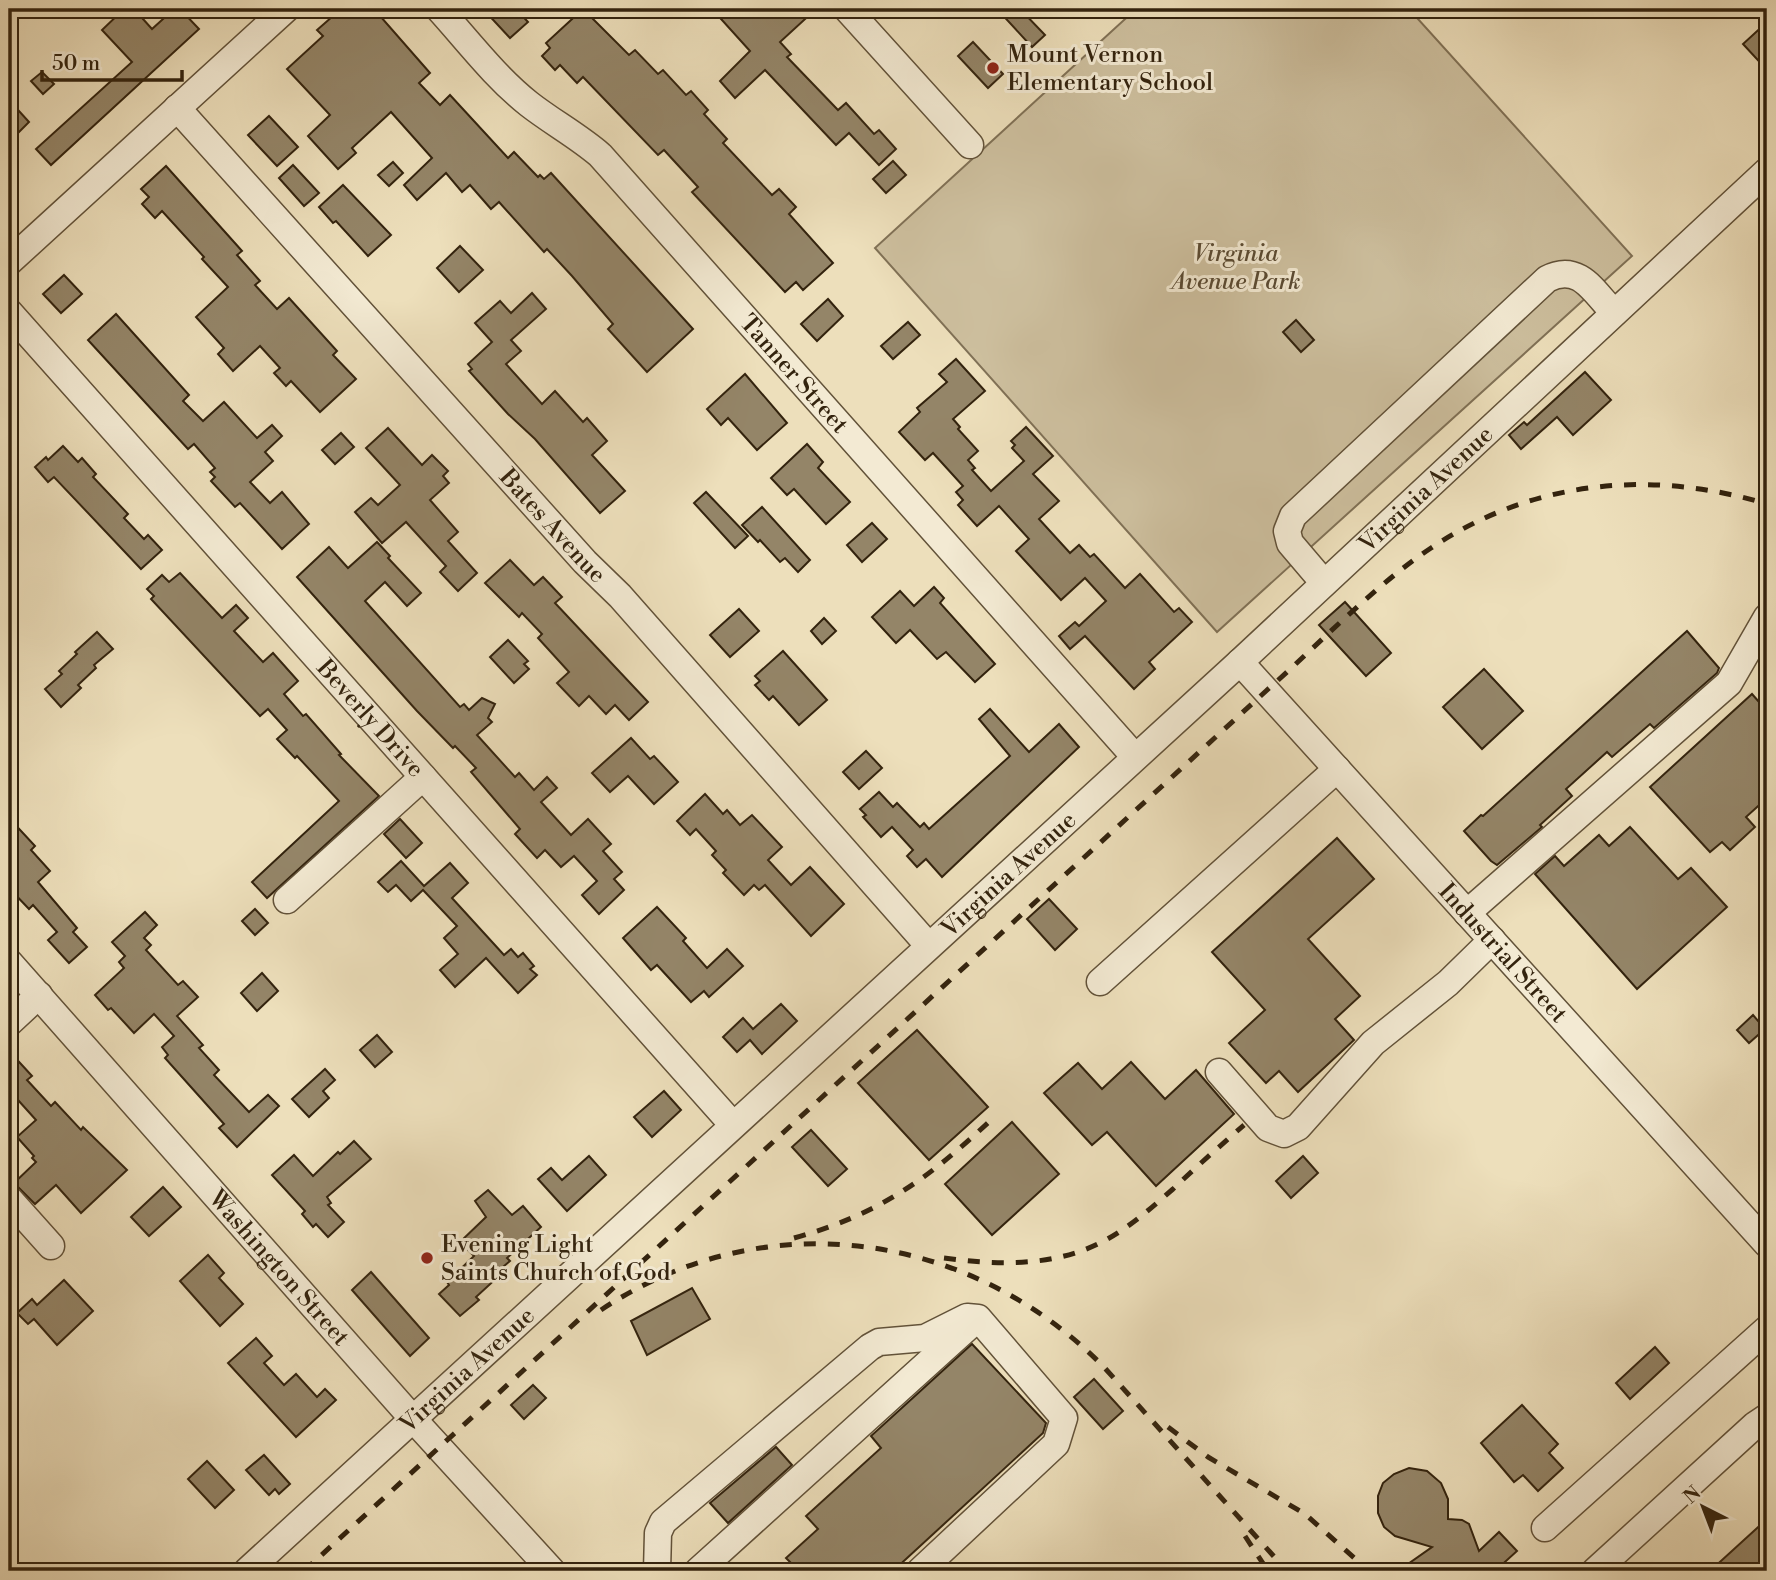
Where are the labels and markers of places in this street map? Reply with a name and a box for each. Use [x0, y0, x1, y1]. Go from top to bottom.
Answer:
place label: Mount Vernon Elementary School [1007, 40, 1213, 98]
marker: Mount Vernon Elementary School [985, 60, 1001, 76]
place label: Evening Light Saints Church of God [441, 1230, 671, 1288]
marker: Evening Light Saints Church of God [419, 1250, 435, 1266]

